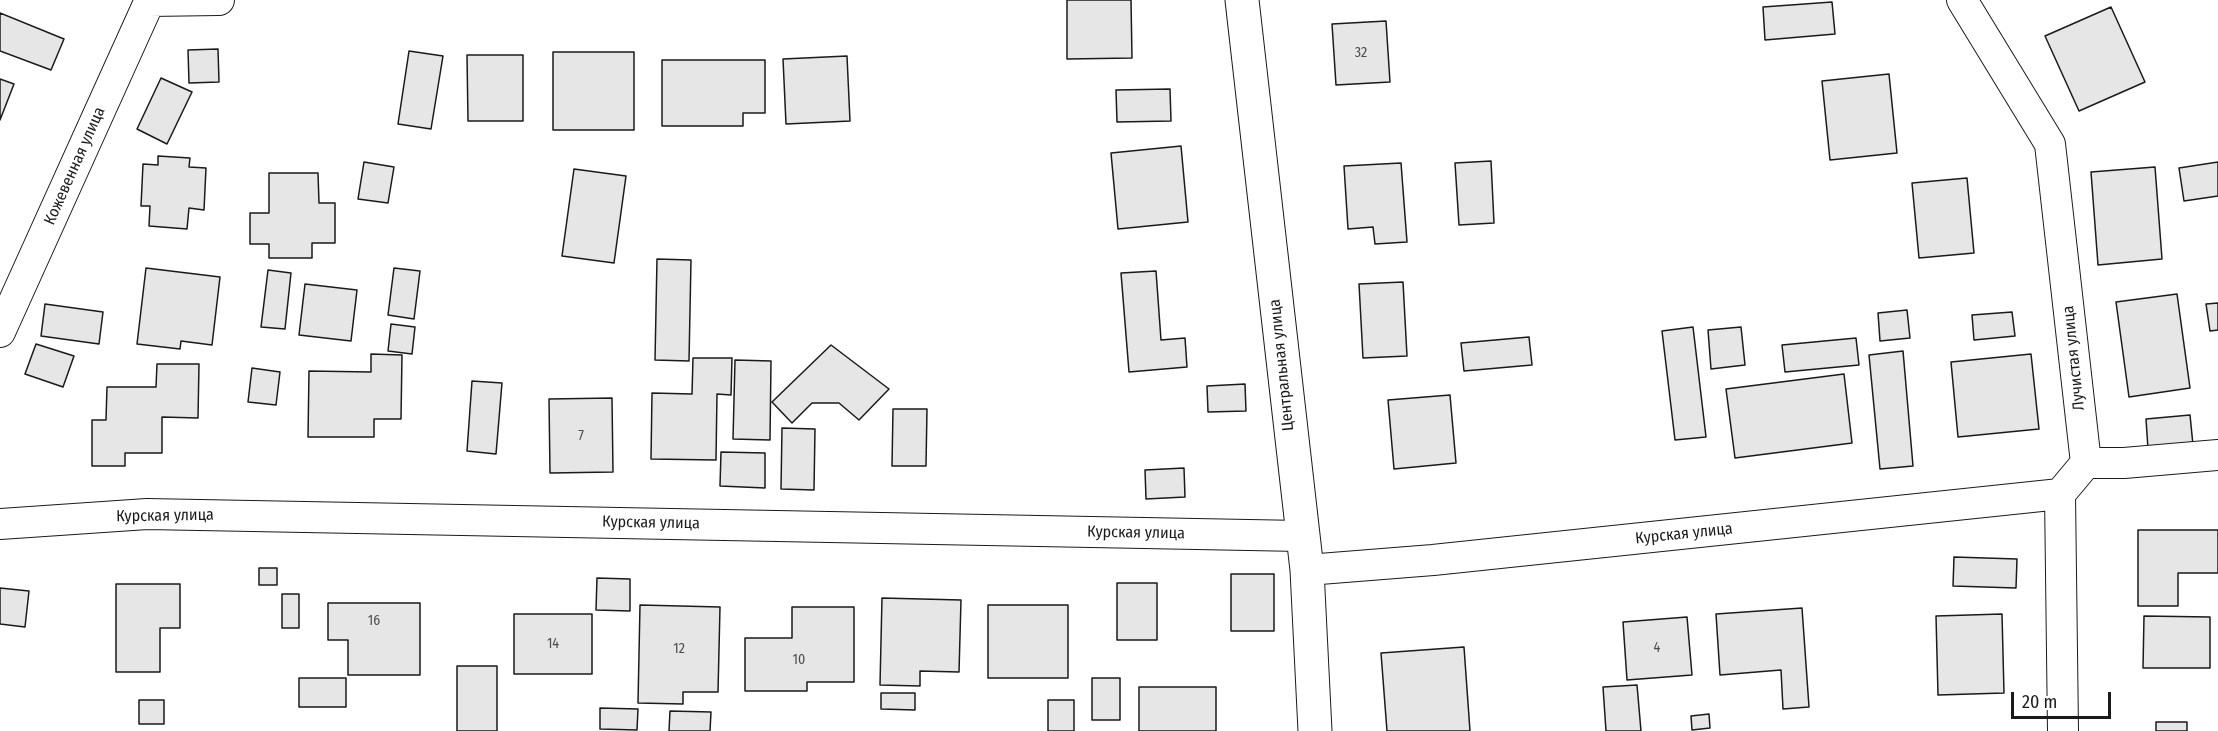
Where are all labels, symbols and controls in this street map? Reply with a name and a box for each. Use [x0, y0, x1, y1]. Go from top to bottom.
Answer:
house number: 32 [1355, 45, 1367, 61]
street label: Кожевенная улица [40, 104, 110, 228]
street label: Центральная улица [1266, 298, 1298, 432]
street label: Лучистая улица [2059, 305, 2089, 411]
house number: 7 [578, 428, 584, 444]
street label: Курская улица [116, 506, 214, 526]
street label: Курская улица [602, 513, 700, 533]
street label: Курская улица [1634, 519, 1734, 549]
street label: Курская улица [1087, 523, 1185, 543]
house number: 16 [368, 613, 380, 629]
house number: 14 [547, 636, 559, 652]
house number: 4 [1654, 640, 1660, 656]
house number: 12 [673, 641, 685, 657]
house number: 10 [793, 652, 805, 668]
scale bar [2014, 680, 2114, 718]
text: 20 m [2022, 691, 2057, 713]

